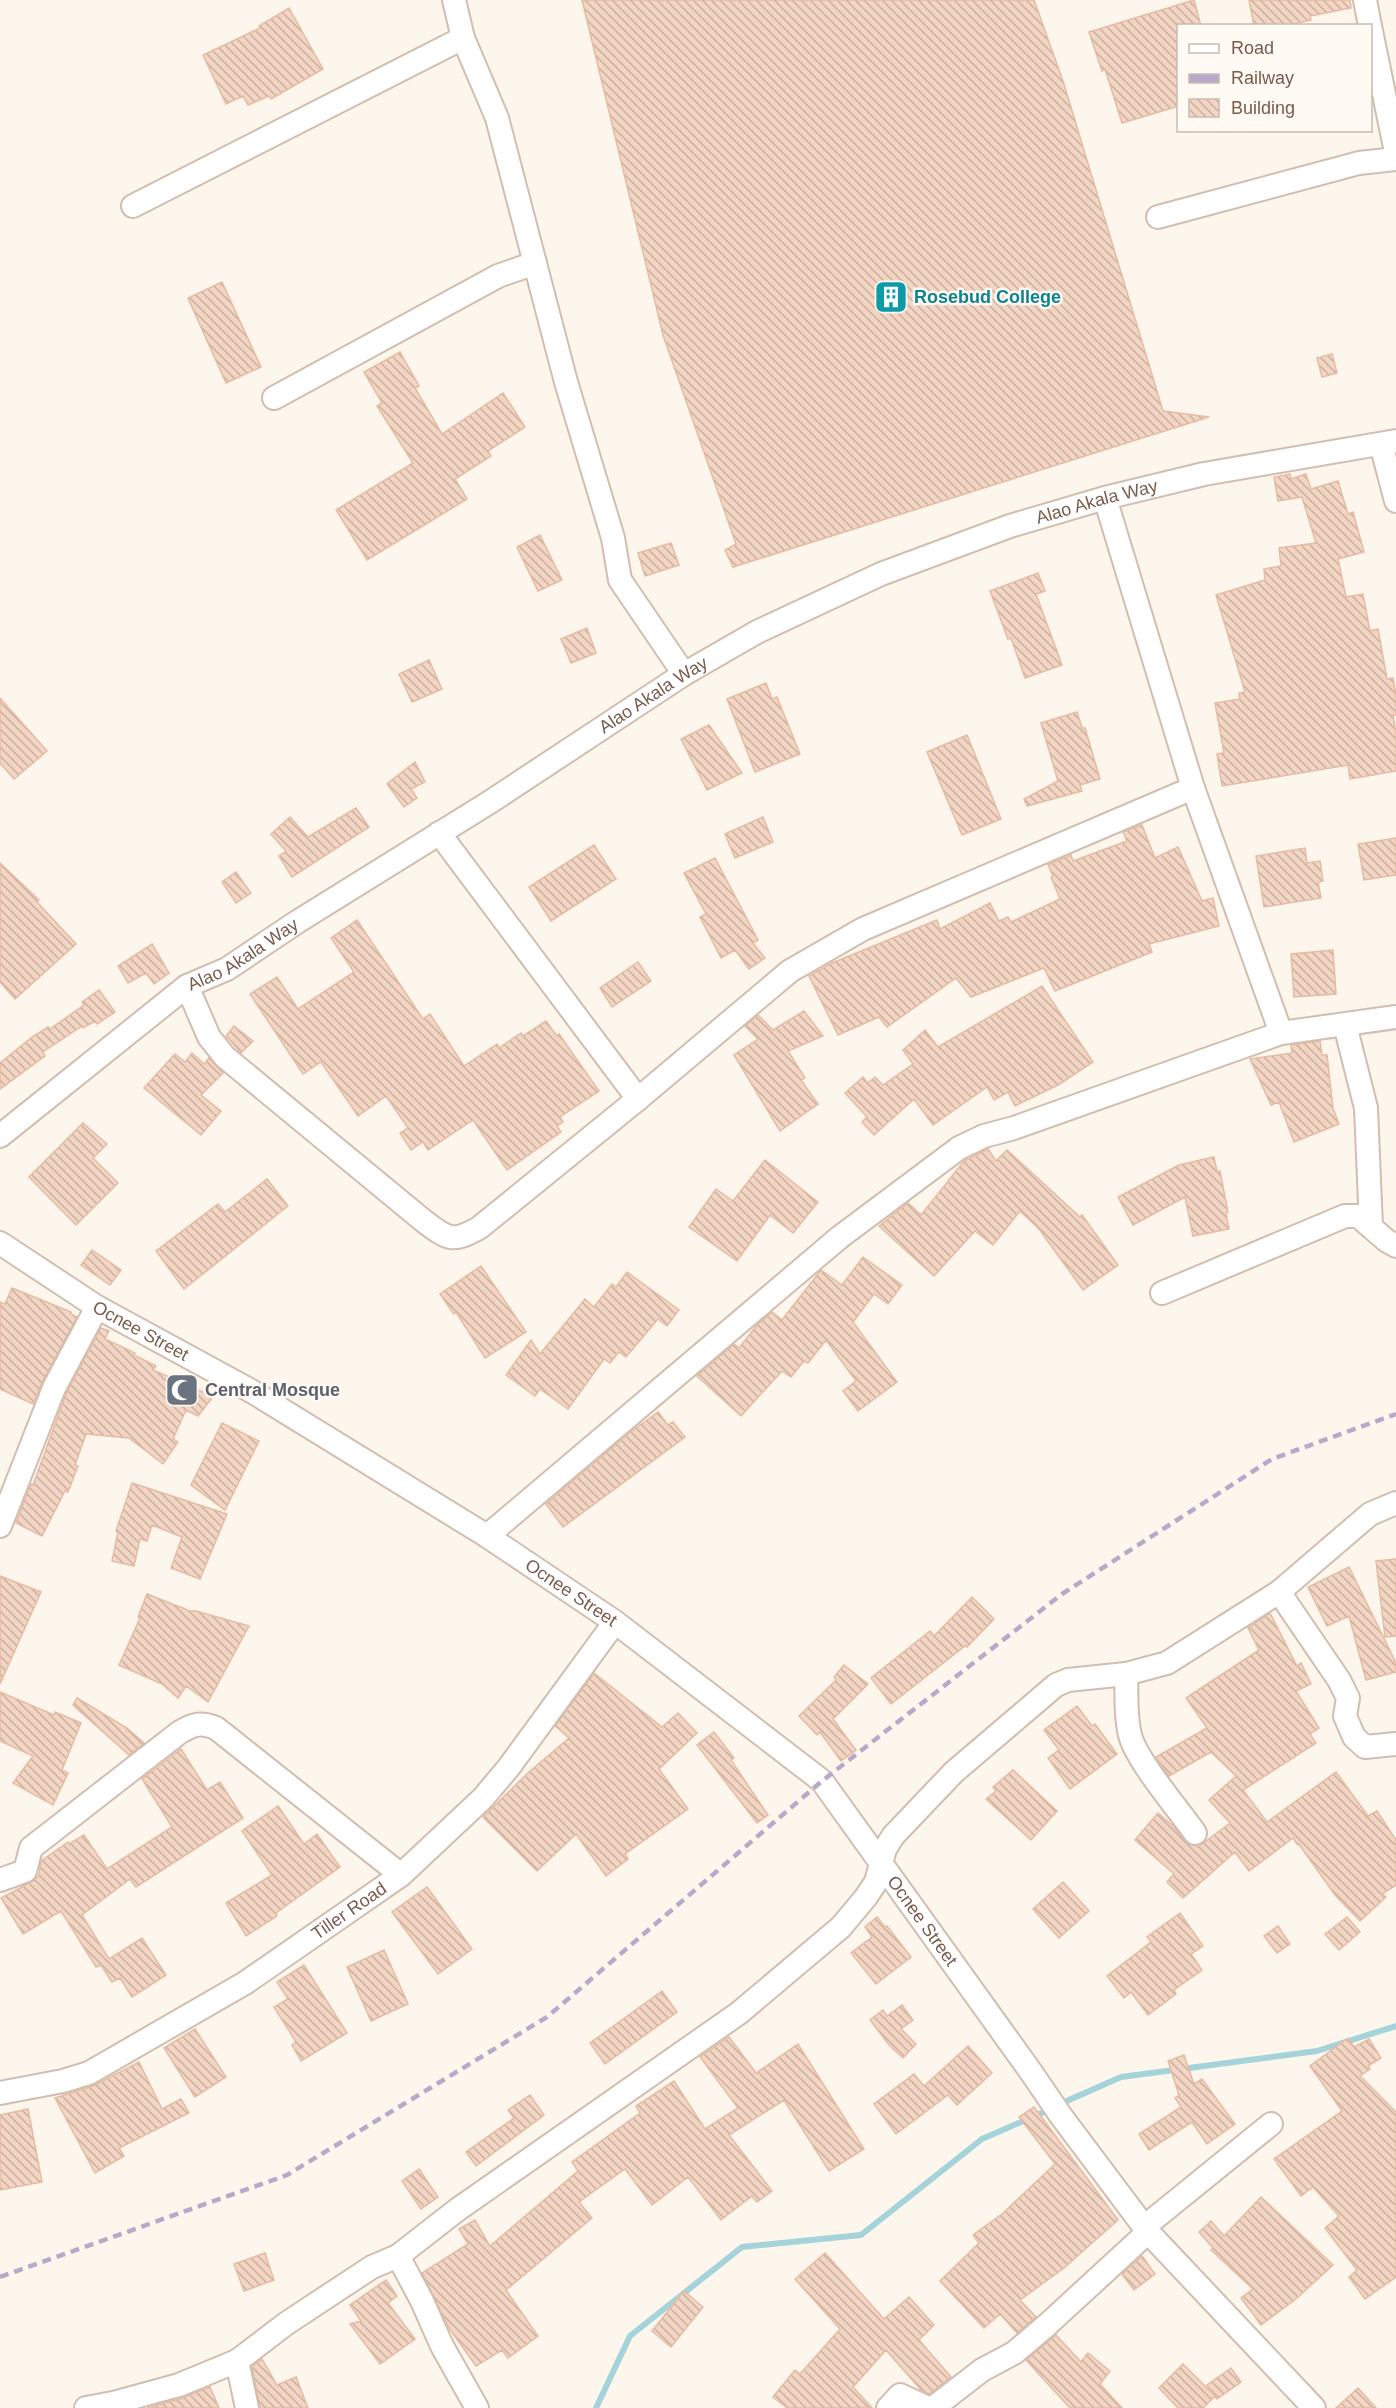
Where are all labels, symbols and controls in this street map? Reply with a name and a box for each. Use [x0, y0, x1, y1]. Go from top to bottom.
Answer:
legend [1177, 24, 1372, 132]
text: Road [1231, 38, 1274, 58]
text: Railway [1231, 68, 1294, 88]
text: Building [1231, 98, 1295, 118]
building icon: Rosebud College [873, 279, 909, 315]
place label: Rosebud College [914, 287, 1061, 307]
street label: Alao Akala Way [1033, 476, 1160, 528]
street label: Alao Akala Way [595, 653, 711, 737]
street label: Alao Akala Way [185, 914, 302, 995]
street label: Ocnee Street [89, 1297, 192, 1365]
mosque icon: Central Mosque [164, 1372, 200, 1408]
place label: Central Mosque [205, 1380, 340, 1400]
street label: Ocnee Street [522, 1555, 621, 1630]
street label: Ocnee Street [883, 1872, 962, 1970]
street label: Tiller Road [308, 1878, 390, 1944]

